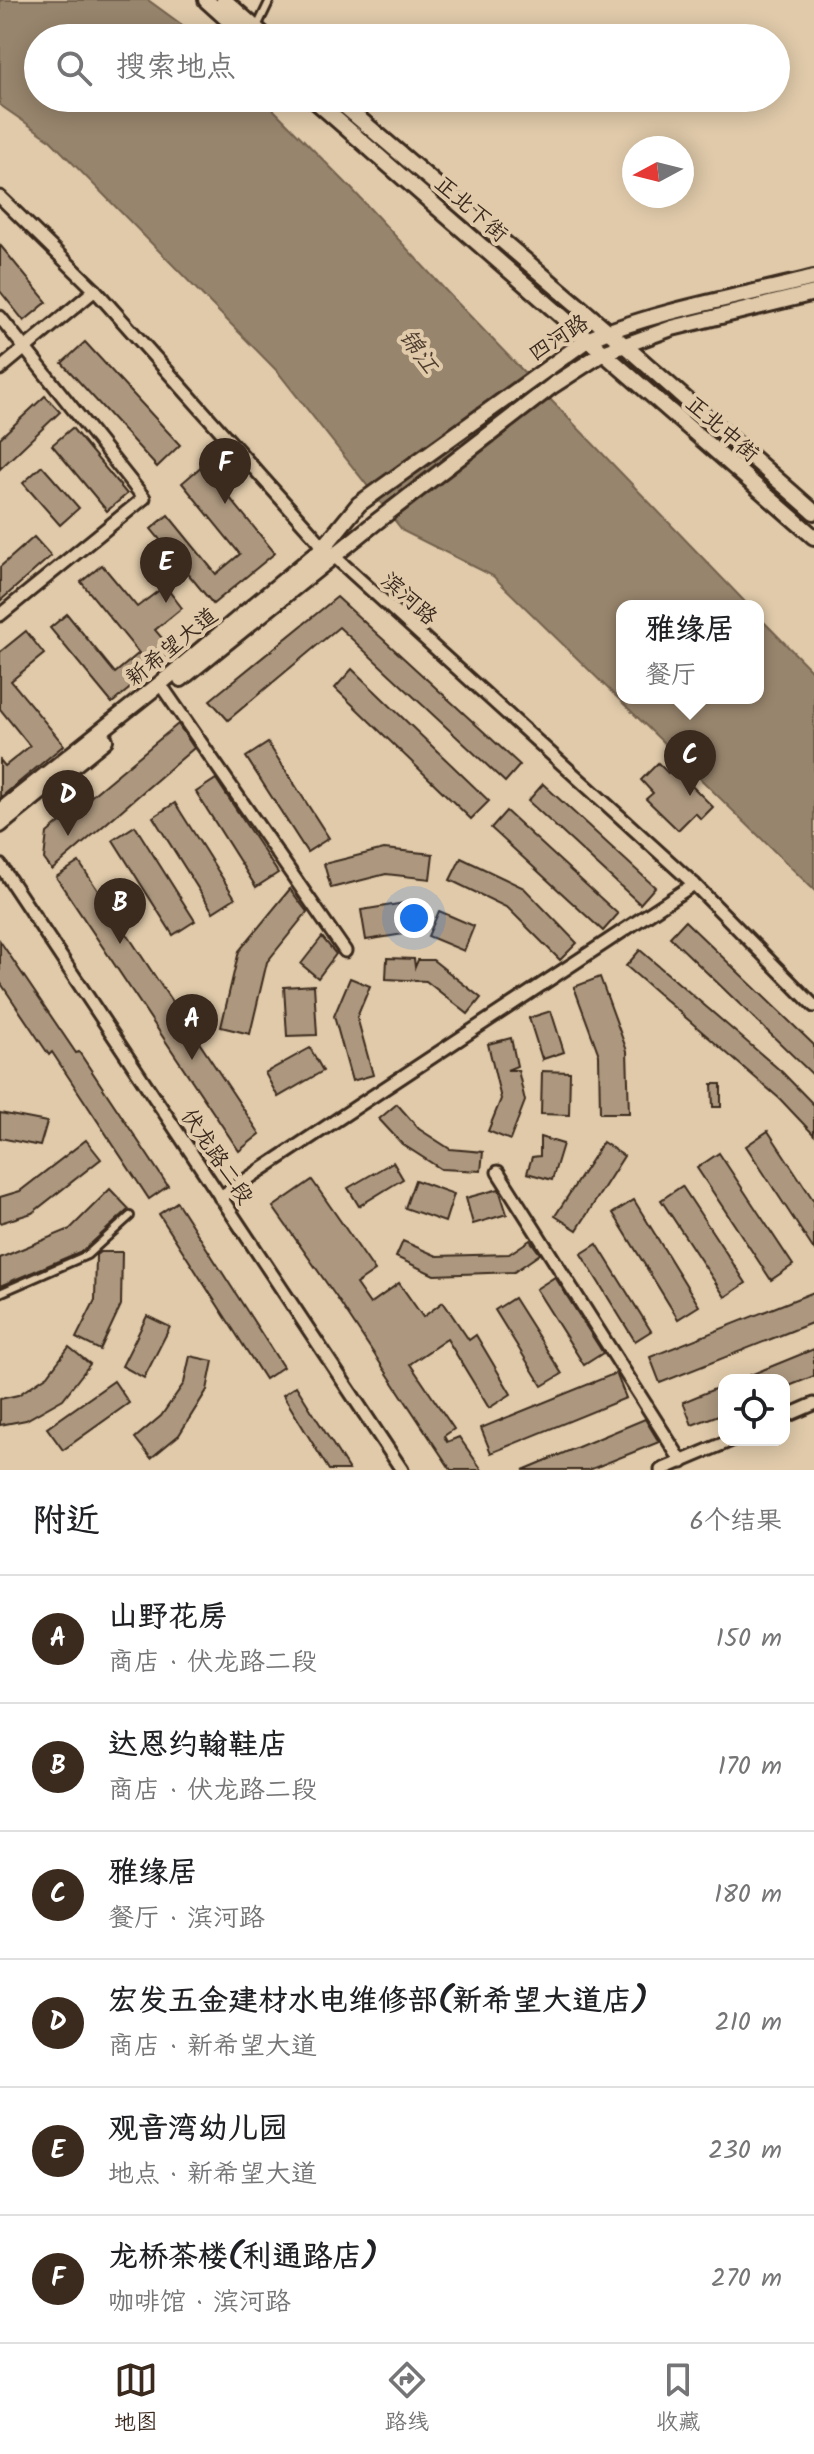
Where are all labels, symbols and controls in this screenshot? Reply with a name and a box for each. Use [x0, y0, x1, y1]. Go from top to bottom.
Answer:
search box [24, 24, 790, 112]
text: 搜索地点 [116, 44, 236, 92]
icon: search [52, 46, 96, 90]
north arrow [622, 136, 694, 208]
street label: 正北下街 [426, 168, 515, 252]
street label: 四河路 [522, 306, 597, 372]
water label: 锦江 [388, 321, 448, 384]
street label: 正北中街 [677, 388, 766, 472]
pin: F [199, 438, 251, 504]
pin: E [140, 537, 192, 603]
street label: 滨河路 [372, 565, 445, 635]
street label: 新希望大道 [119, 600, 226, 696]
popup [616, 600, 764, 704]
text: 雅缘居 [645, 607, 735, 655]
text: 餐厅 [645, 655, 697, 697]
pin: C [664, 730, 716, 796]
pin: D [42, 770, 94, 836]
pin: B [94, 878, 146, 944]
your location [394, 898, 434, 938]
pin: A [166, 994, 218, 1060]
street label: 伏龙路二段 [171, 1102, 261, 1213]
map controls [718, 1374, 790, 1446]
button: locate [718, 1374, 790, 1446]
text: 附近 [32, 1495, 100, 1549]
text: 6个结果 [690, 1501, 782, 1543]
text: 山野花房 [108, 1594, 228, 1642]
text: A [50, 1618, 66, 1660]
text: 150 m [716, 1618, 782, 1660]
text: 商店 · 伏龙路二段 [108, 1642, 317, 1684]
text: 达恩约翰鞋店 [108, 1722, 288, 1770]
text: B [50, 1746, 66, 1788]
text: 170 m [718, 1746, 782, 1788]
text: 商店 · 伏龙路二段 [108, 1770, 317, 1812]
text: 雅缘居 [108, 1850, 198, 1898]
text: C [50, 1874, 66, 1916]
text: 180 m [714, 1874, 782, 1916]
text: 餐厅 · 滨河路 [108, 1898, 265, 1940]
text: 宏发五金建材水电维修部(新希望大道店) [108, 1978, 648, 2026]
text: D [49, 2002, 67, 2044]
text: 210 m [715, 2002, 782, 2044]
text: 商店 · 新希望大道 [108, 2026, 317, 2068]
text: 观音湾幼儿园 [108, 2106, 288, 2154]
text: E [51, 2130, 65, 2172]
text: 230 m [708, 2130, 782, 2172]
text: 地点 · 新希望大道 [108, 2154, 317, 2196]
text: 龙桥茶楼(利通路店) [108, 2234, 378, 2282]
text: F [51, 2258, 65, 2300]
text: 270 m [711, 2258, 782, 2300]
text: 咖啡馆 · 滨河路 [108, 2282, 291, 2324]
tab: 地图 [114, 2358, 158, 2441]
tab: 路线 [385, 2358, 429, 2441]
tab: 收藏 [656, 2358, 700, 2441]

